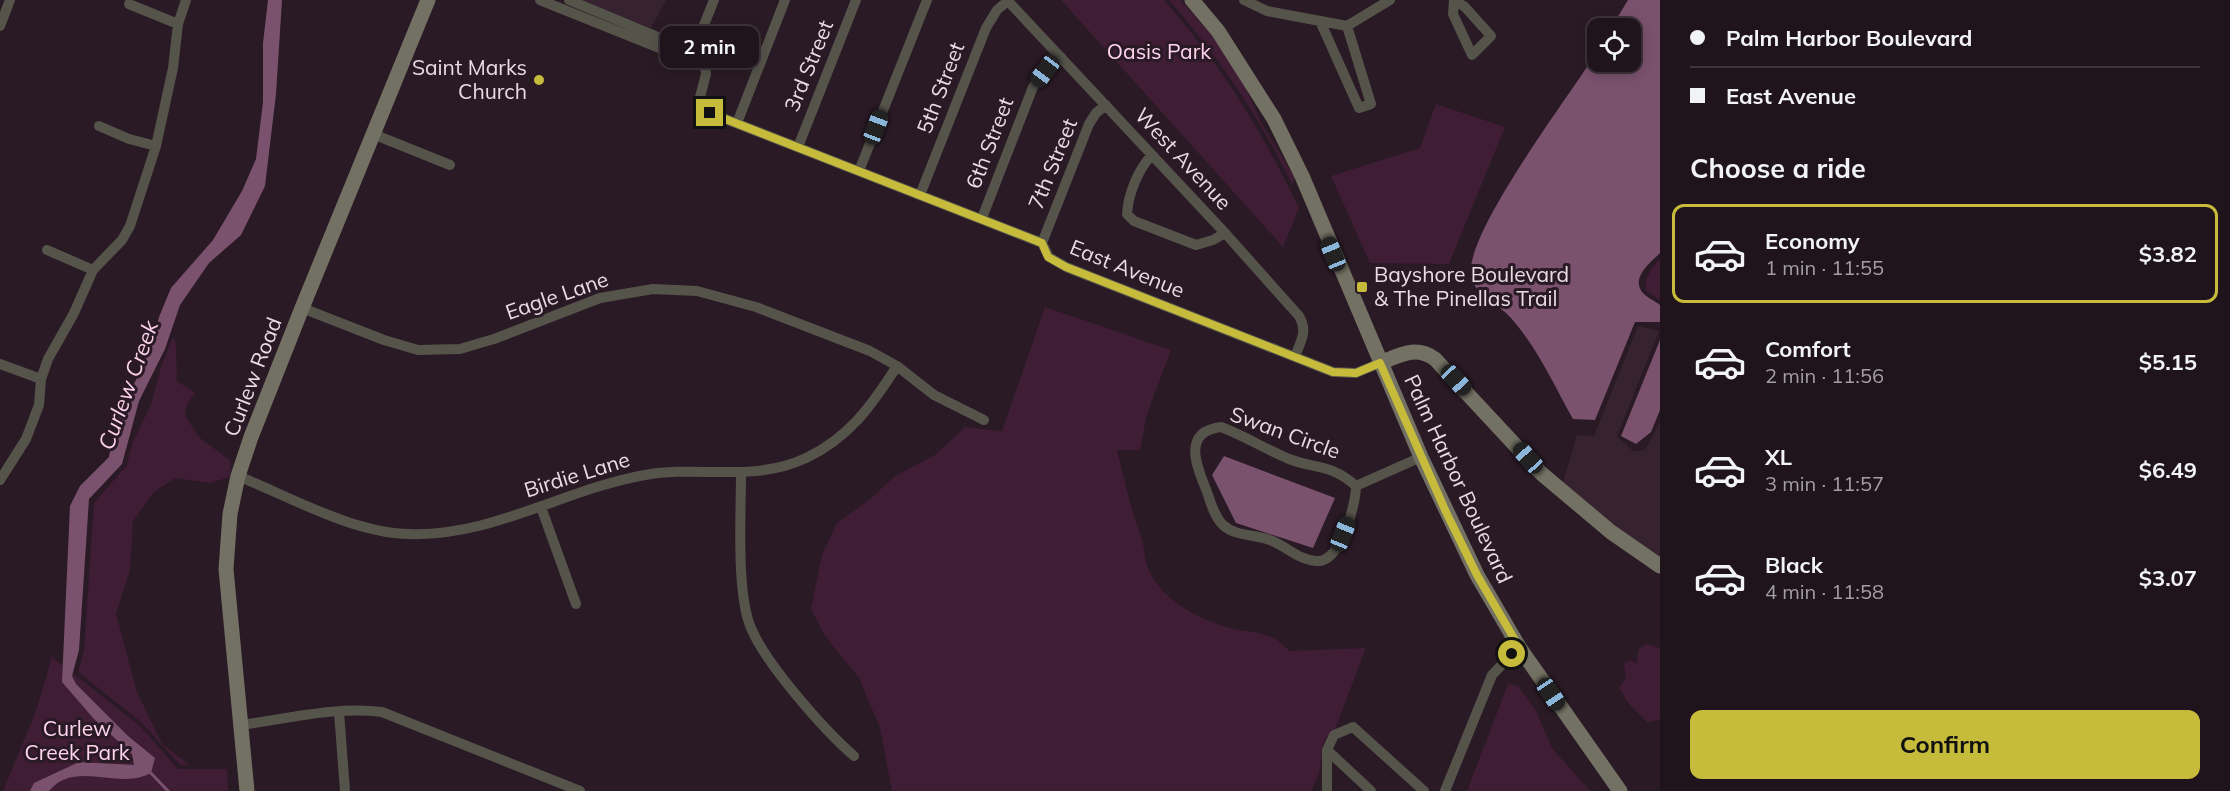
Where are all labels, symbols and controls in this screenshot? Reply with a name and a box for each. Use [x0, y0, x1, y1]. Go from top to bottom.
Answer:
street label: 3rd Street [778, 16, 838, 115]
map controls [1587, 18, 1641, 72]
button: locate [1587, 18, 1641, 72]
text: Palm Harbor Boulevard [1726, 24, 1972, 52]
callout: 2 min [660, 26, 760, 68]
text: 2 min [683, 34, 736, 59]
street label: 5th Street [911, 38, 969, 137]
park label: Oasis Park [1107, 38, 1211, 64]
car [1027, 51, 1063, 91]
place label: Saint Marks Church [412, 54, 527, 104]
marker: Saint Marks Church [532, 73, 546, 87]
text: East Avenue [1726, 82, 1856, 110]
street label: 6th Street [960, 93, 1018, 192]
route end [696, 99, 723, 126]
street label: West Avenue [1130, 102, 1238, 215]
car [861, 107, 891, 147]
street label: 7th Street [1022, 114, 1082, 213]
text: Choose a ride [1690, 151, 1866, 185]
icon: car [1693, 227, 1747, 281]
text: Economy [1765, 227, 1860, 255]
street label: East Avenue [1066, 233, 1188, 303]
car [1318, 234, 1348, 274]
text: $3.82 [2139, 240, 2197, 268]
text: 1 min · 11:55 [1765, 255, 1884, 280]
place label: Bayshore Boulevard & The Pinellas Trail [1374, 261, 1569, 311]
street label: Eagle Lane [502, 265, 612, 325]
marker: Bayshore Boulevard & The Pinellas Trail [1355, 280, 1369, 294]
street label: Curlew Road [217, 313, 287, 440]
water label: Curlew Creek [92, 316, 165, 453]
icon: car [1693, 335, 1747, 389]
text: Comfort [1765, 335, 1851, 363]
text: $5.15 [2139, 348, 2197, 376]
car [1437, 361, 1475, 399]
text: 2 min · 11:56 [1765, 363, 1884, 388]
street label: Palm Harbor Boulevard [1399, 370, 1519, 587]
street label: Swan Circle [1227, 400, 1344, 464]
car [1509, 439, 1547, 477]
icon: car [1693, 443, 1747, 497]
text: XL [1765, 443, 1792, 471]
street label: Birdie Lane [521, 446, 633, 502]
text: $6.49 [2139, 456, 2197, 484]
text: 3 min · 11:57 [1765, 471, 1884, 496]
car [1328, 514, 1358, 554]
icon: car [1693, 551, 1747, 605]
text: Black [1765, 551, 1823, 579]
text: $3.07 [2139, 564, 2197, 592]
text: 4 min · 11:58 [1765, 579, 1884, 604]
route start [1498, 640, 1525, 667]
car [1533, 674, 1569, 714]
button: Confirm [1690, 710, 2200, 779]
park label: Curlew Creek Park [24, 715, 130, 765]

